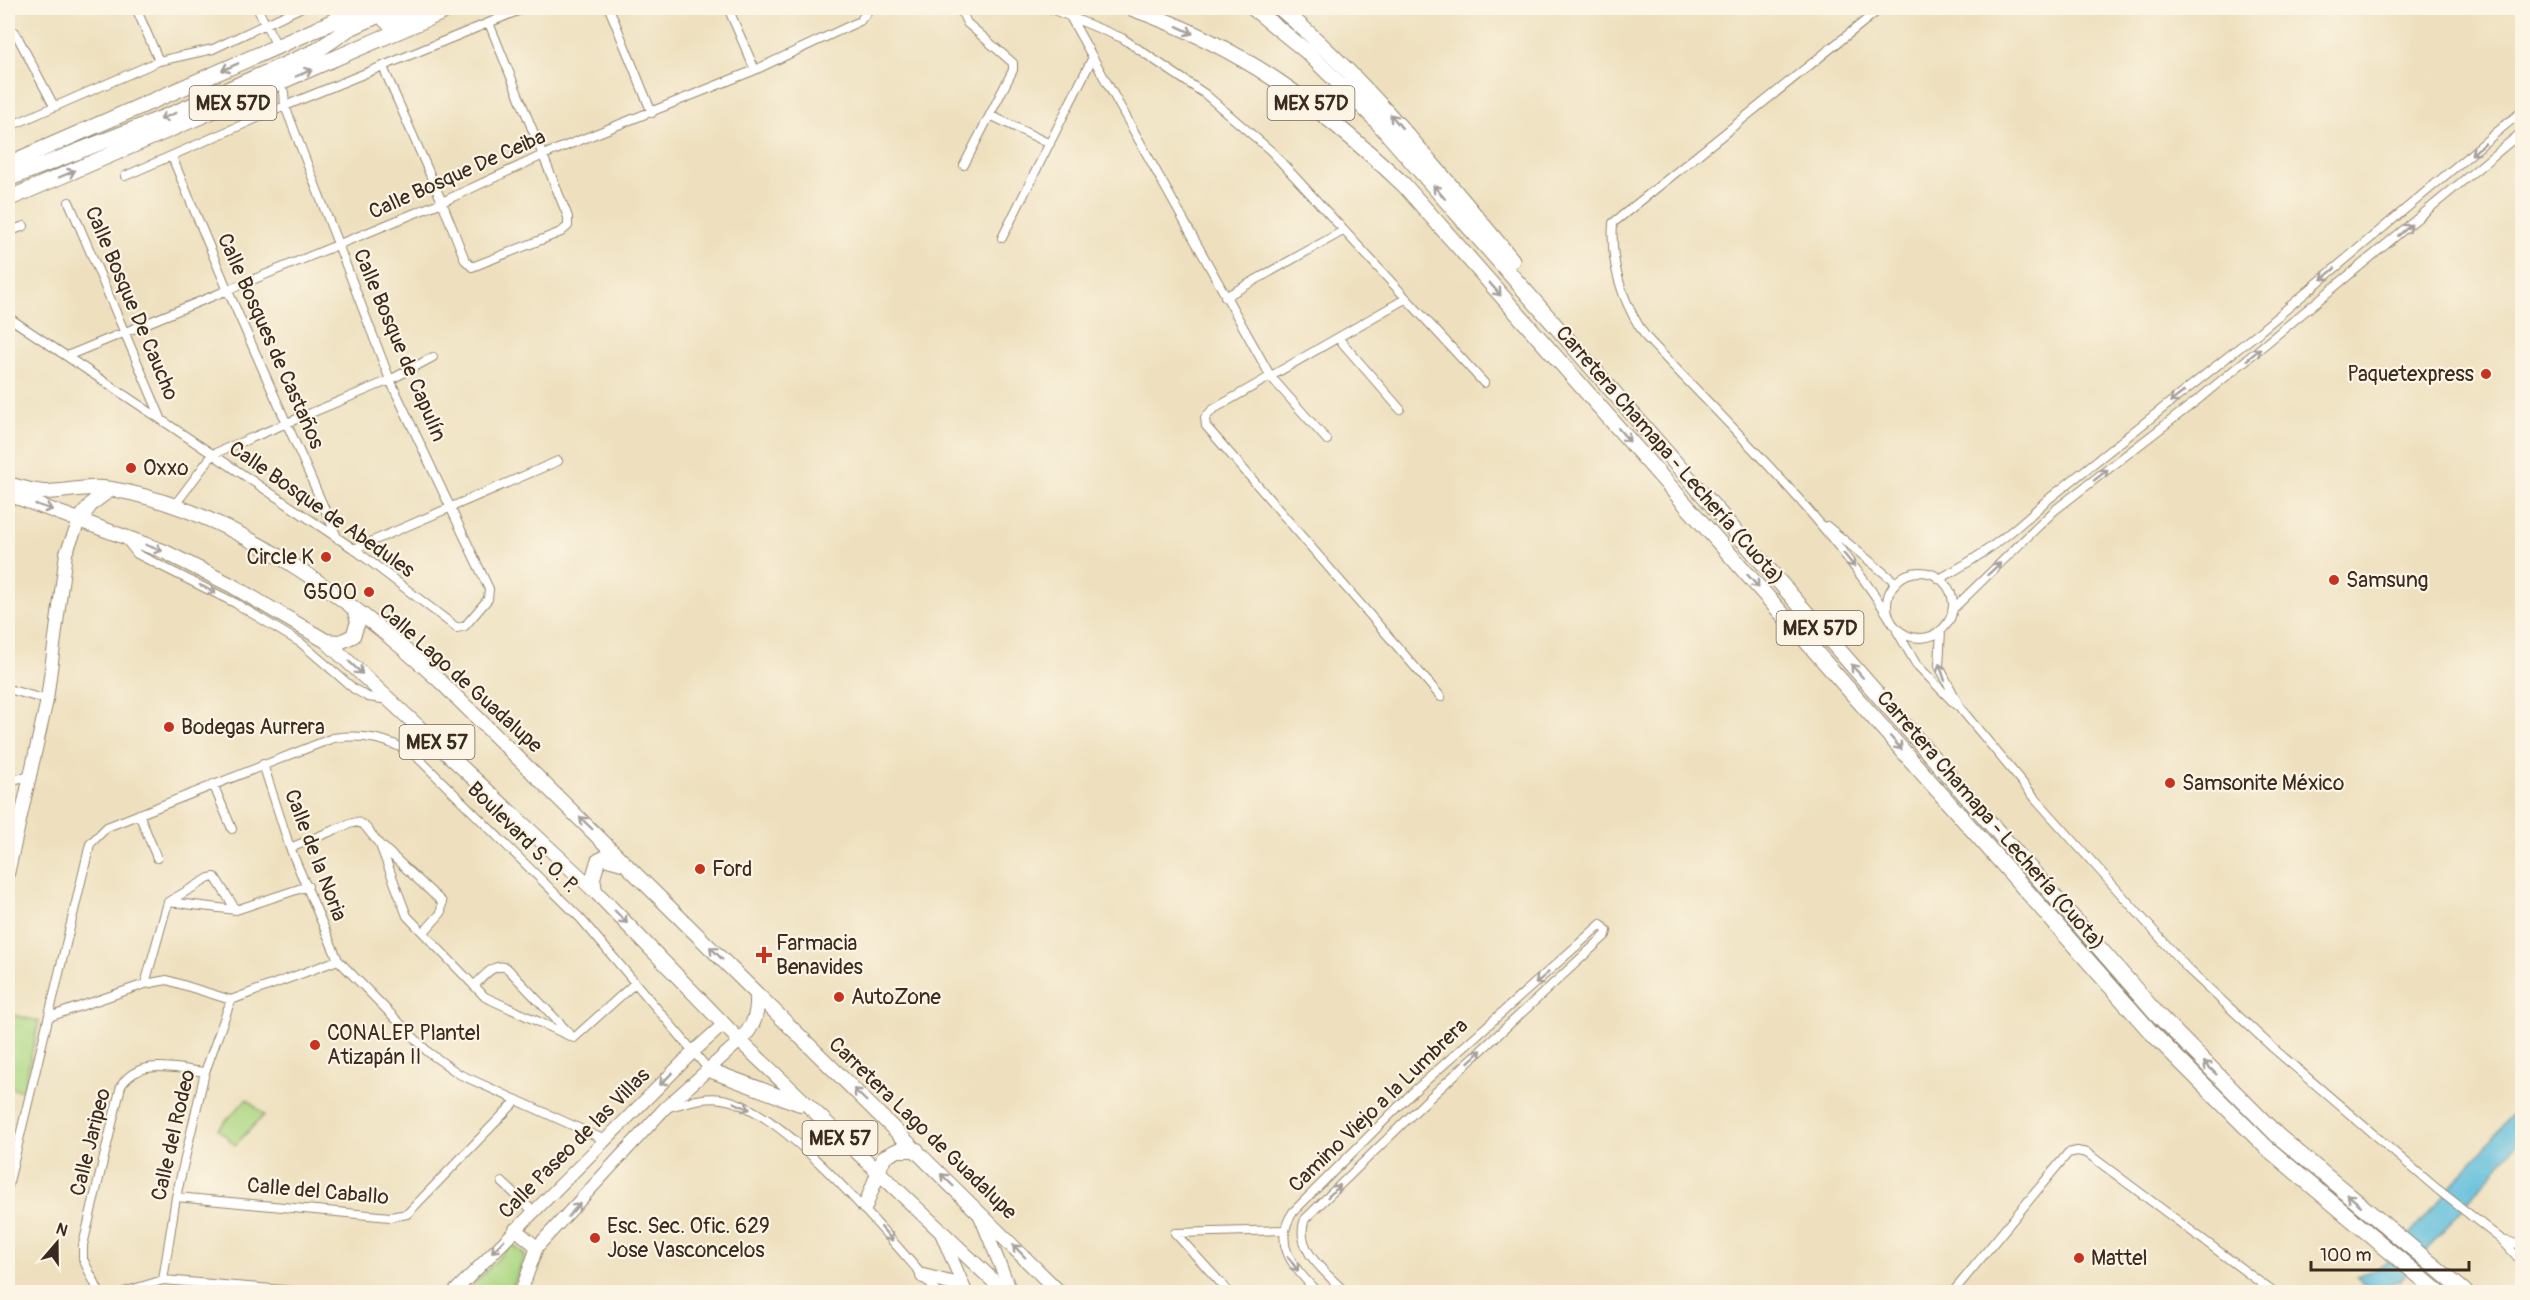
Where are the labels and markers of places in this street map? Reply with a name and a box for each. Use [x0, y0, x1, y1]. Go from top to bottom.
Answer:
place label: Paquetexpress [2347, 361, 2475, 388]
marker: Paquetexpress [2479, 367, 2493, 381]
place label: Oxxo [143, 455, 189, 482]
marker: Oxxo [124, 461, 138, 475]
place label: Circle K [247, 544, 314, 571]
marker: Circle K [319, 550, 333, 564]
place label: Samsung [2346, 567, 2428, 594]
marker: Samsung [2327, 573, 2341, 587]
place label: G500 [303, 579, 357, 606]
marker: G500 [362, 585, 376, 599]
place label: Bodegas Aurrera [181, 714, 325, 741]
marker: Bodegas Aurrera [162, 720, 176, 734]
place label: Samsonite México [2182, 770, 2344, 797]
marker: Samsonite México [2163, 776, 2177, 790]
place label: Ford [712, 856, 752, 883]
marker: Ford [693, 862, 707, 876]
place label: Farmacia Benavides [776, 930, 864, 981]
marker: Farmacia Benavides [757, 948, 771, 962]
place label: AutoZone [851, 984, 942, 1011]
marker: AutoZone [832, 990, 846, 1004]
place label: CONALEP Plantel Atizapán II [327, 1020, 480, 1071]
marker: CONALEP Plantel Atizapán II [308, 1038, 322, 1052]
place label: Esc. Sec. Ofic. 629 Jose Vasconcelos [607, 1213, 770, 1264]
marker: Esc. Sec. Ofic. 629 Jose Vasconcelos [588, 1231, 602, 1245]
place label: Mattel [2091, 1245, 2148, 1272]
marker: Mattel [2072, 1251, 2086, 1265]

